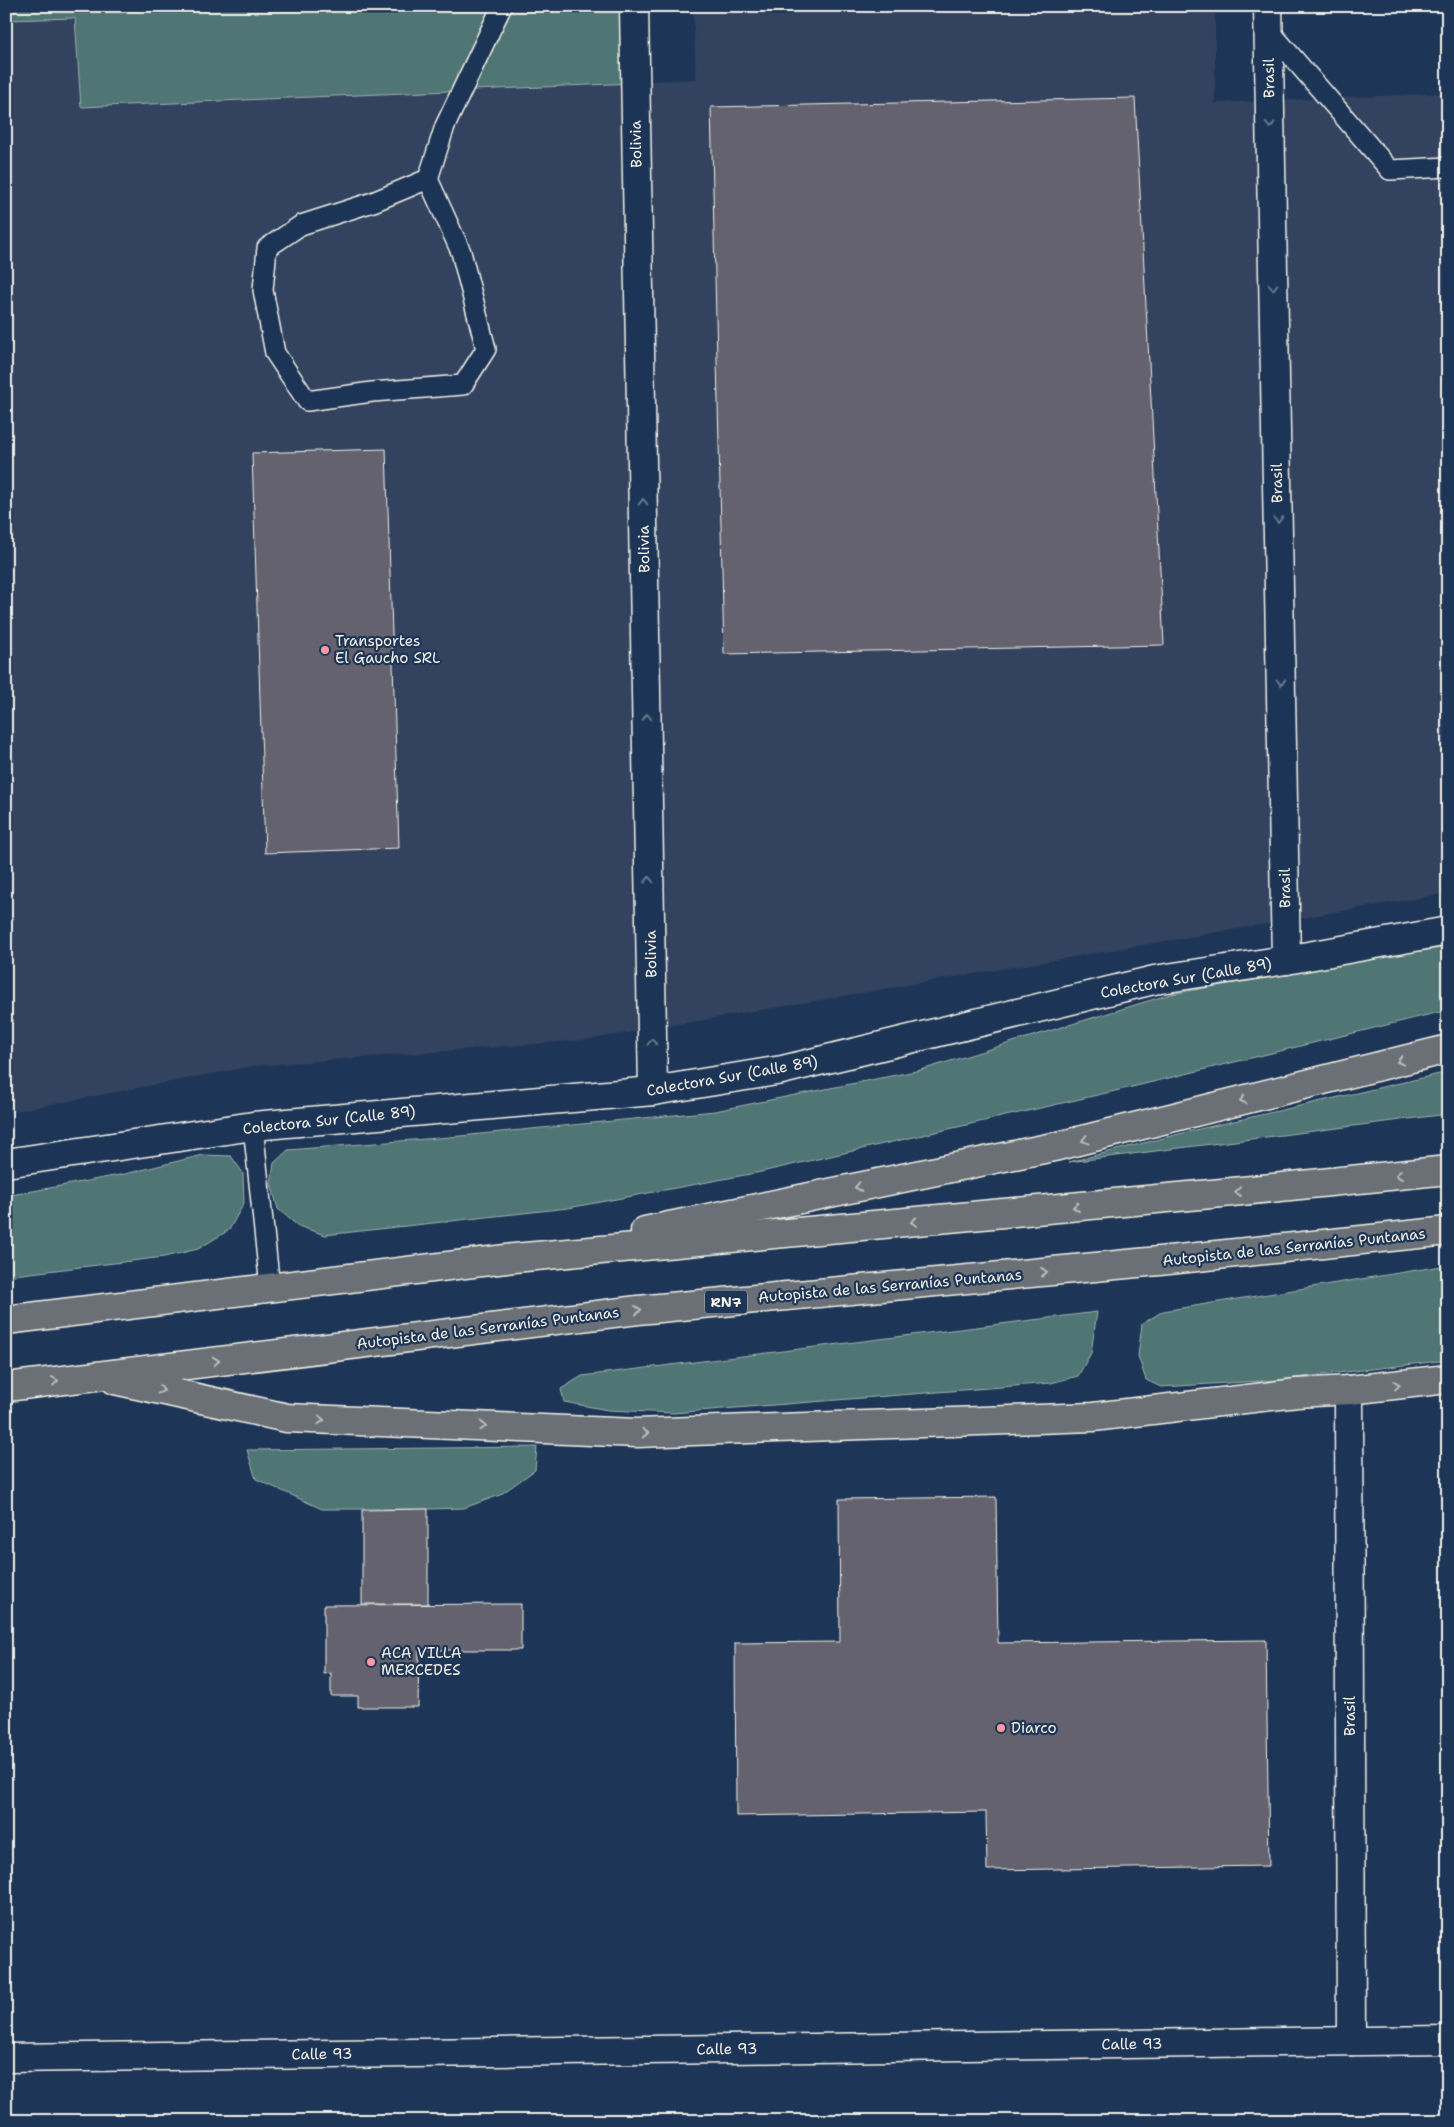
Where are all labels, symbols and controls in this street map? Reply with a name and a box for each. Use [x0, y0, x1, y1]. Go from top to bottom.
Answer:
street label: Brasil [1259, 57, 1279, 98]
street label: Bolivia [626, 119, 646, 168]
one-way arrow [1265, 122, 1275, 129]
one-way arrow [1268, 284, 1278, 292]
street label: Brasil [1267, 462, 1287, 503]
one-way arrow [638, 498, 648, 506]
one-way arrow [1272, 516, 1283, 524]
street label: Bolivia [634, 524, 654, 573]
place label: Transportes El Gaucho SRL [335, 631, 440, 668]
marker: Transportes El Gaucho SRL [319, 644, 331, 656]
one-way arrow [1276, 679, 1286, 687]
one-way arrow [641, 713, 652, 721]
street label: Brasil [1275, 867, 1295, 908]
one-way arrow [644, 876, 655, 884]
street label: Bolivia [641, 929, 661, 978]
street label: Colectora Sur (Calle 89) [1099, 953, 1273, 1003]
one-way arrow [647, 1038, 657, 1046]
street label: Colectora Sur (Calle 89) [645, 1051, 819, 1101]
one-way arrow [1396, 1055, 1405, 1066]
one-way arrow [1238, 1094, 1247, 1105]
street label: Colectora Sur (Calle 89) [242, 1101, 416, 1139]
one-way arrow [1081, 1134, 1090, 1145]
one-way arrow [1395, 1169, 1403, 1180]
one-way arrow [853, 1182, 862, 1192]
one-way arrow [1233, 1186, 1241, 1197]
one-way arrow [1072, 1201, 1080, 1212]
one-way arrow [910, 1216, 918, 1227]
street label: Autopista de las Serranías Puntanas [1161, 1223, 1427, 1271]
street label: Autopista de las Serranías Puntanas [757, 1265, 1023, 1307]
one-way arrow [1040, 1267, 1048, 1278]
road number: RN7 [705, 1290, 747, 1314]
street label: Autopista de las Serranías Puntanas [355, 1302, 621, 1354]
one-way arrow [634, 1305, 642, 1316]
one-way arrow [212, 1356, 220, 1367]
one-way arrow [51, 1376, 59, 1387]
one-way arrow [1393, 1380, 1401, 1391]
one-way arrow [157, 1384, 166, 1395]
one-way arrow [317, 1414, 325, 1425]
one-way arrow [479, 1421, 487, 1432]
one-way arrow [642, 1427, 650, 1438]
place label: ACA VILLA MERCEDES [381, 1643, 462, 1680]
marker: ACA VILLA MERCEDES [365, 1656, 377, 1668]
street label: Brasil [1340, 1696, 1360, 1736]
place label: Diarco [1011, 1718, 1057, 1738]
marker: Diarco [995, 1722, 1007, 1734]
street label: Calle 93 [1101, 2033, 1163, 2055]
street label: Calle 93 [696, 2038, 758, 2060]
street label: Calle 93 [291, 2043, 353, 2065]

